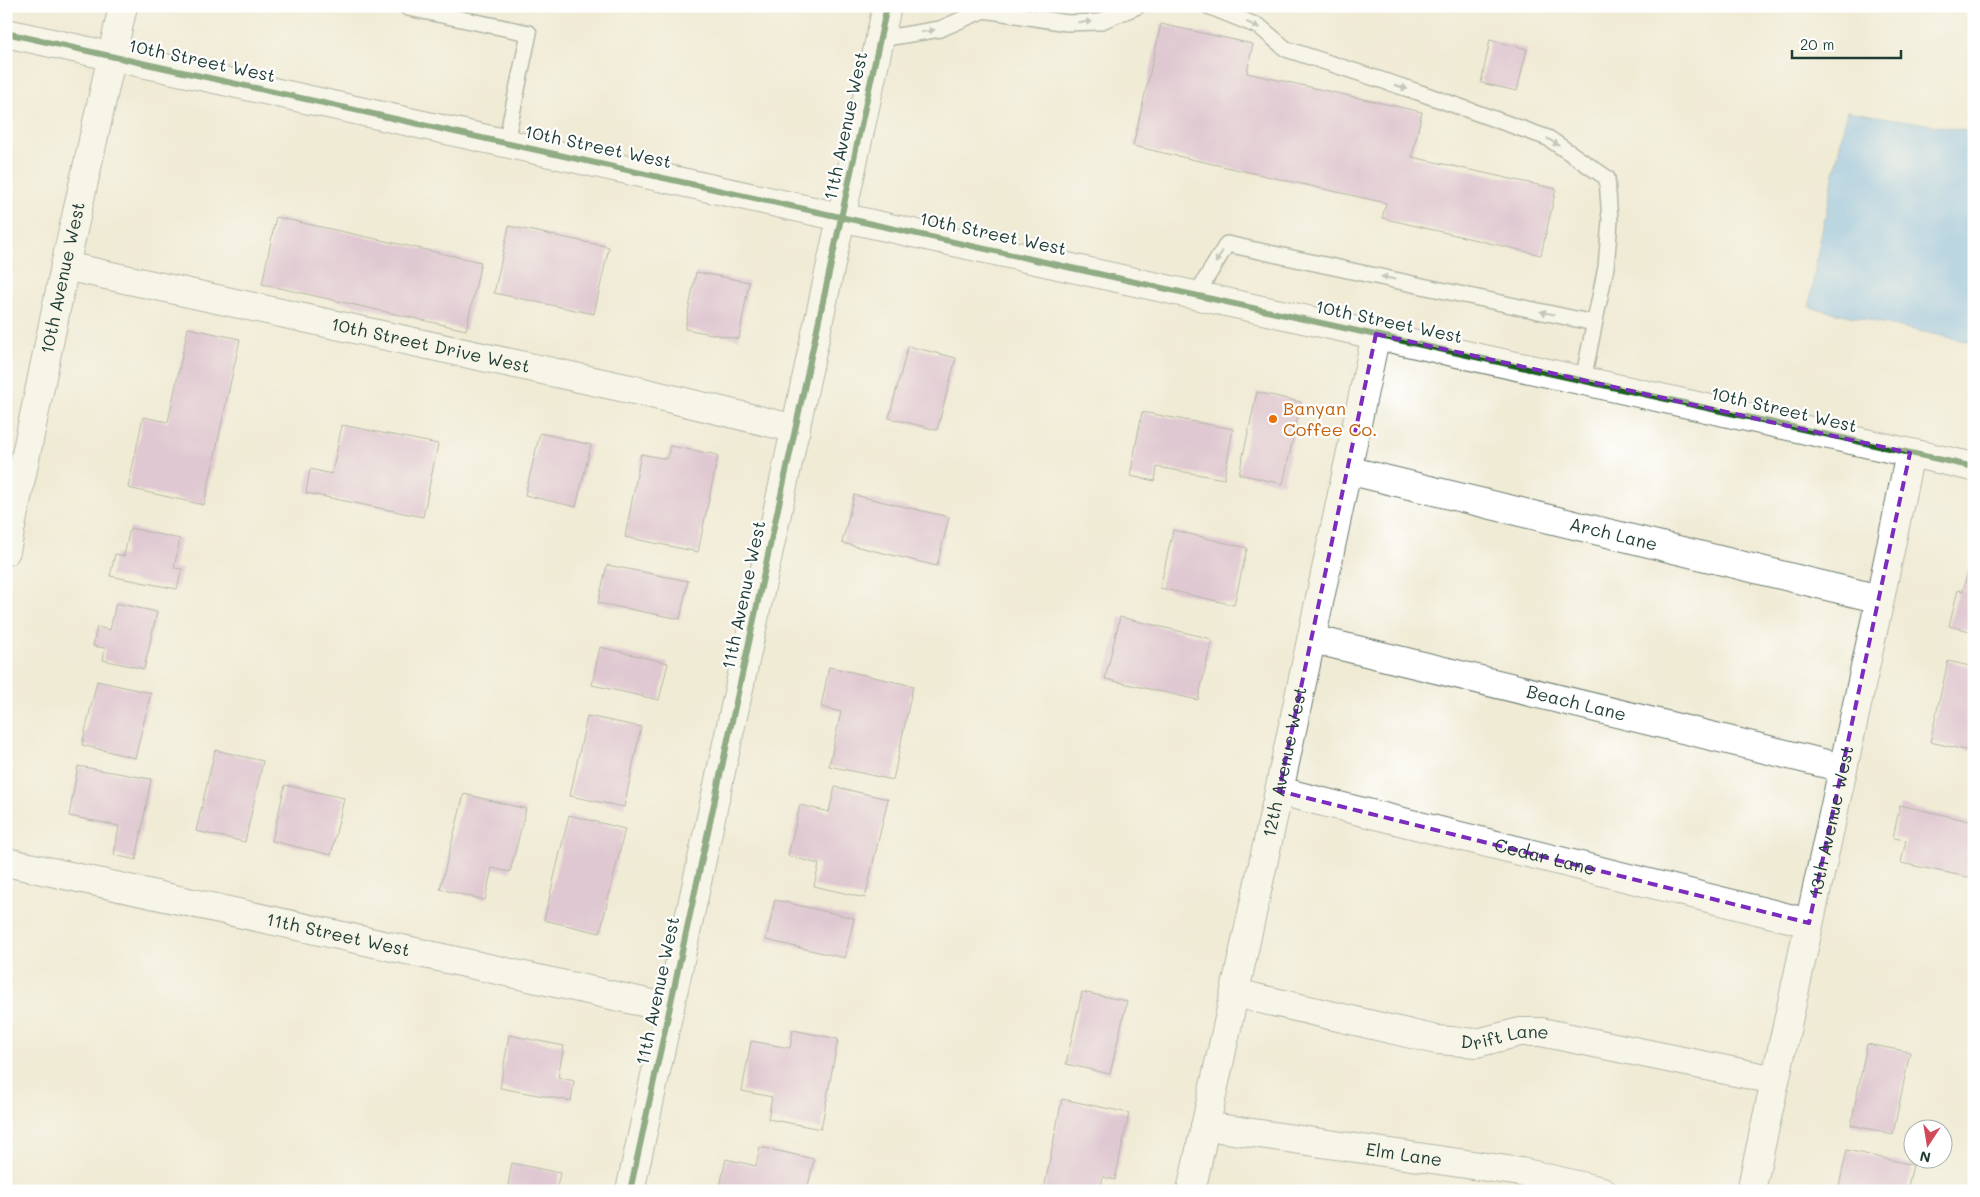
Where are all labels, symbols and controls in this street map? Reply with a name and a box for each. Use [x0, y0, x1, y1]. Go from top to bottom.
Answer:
one-way arrow [1078, 18, 1094, 26]
one-way arrow [1246, 21, 1260, 29]
one-way arrow [920, 26, 936, 34]
scale bar [1792, 28, 1901, 60]
street label: 10th Street West [127, 33, 278, 87]
text: 20 m [1800, 34, 1834, 54]
street label: 11th Avenue West [818, 49, 873, 202]
one-way arrow [1394, 83, 1409, 91]
street label: 10th Street West [523, 119, 674, 173]
one-way arrow [1547, 138, 1560, 147]
street label: 10th Avenue West [34, 199, 90, 356]
street label: 10th Street West [918, 206, 1069, 260]
one-way arrow [1214, 250, 1223, 263]
one-way arrow [1380, 274, 1395, 282]
street label: 10th Street West [1314, 294, 1465, 348]
one-way arrow [1538, 308, 1554, 316]
street label: 10th Street Drive West [329, 311, 532, 378]
street label: 10th Street West [1709, 381, 1860, 438]
place label: Banyan Coffee Co. [1283, 396, 1377, 441]
marker: Banyan Coffee Co. [1267, 413, 1279, 425]
street label: Arch Lane [1567, 511, 1660, 556]
street label: 11th Avenue West [716, 518, 771, 671]
street label: Beach Lane [1524, 679, 1629, 726]
street label: 12th Avenue West [1256, 684, 1312, 840]
street label: 13th Avenue West [1802, 744, 1859, 899]
street label: Cedar Lane [1492, 832, 1598, 880]
street label: 11th Street West [264, 907, 412, 962]
street label: 11th Avenue West [630, 914, 685, 1067]
street label: Drift Lane [1460, 1019, 1551, 1055]
north arrow [1902, 1120, 1952, 1170]
street label: Elm Lane [1364, 1137, 1444, 1171]
text: N [1918, 1147, 1932, 1168]

